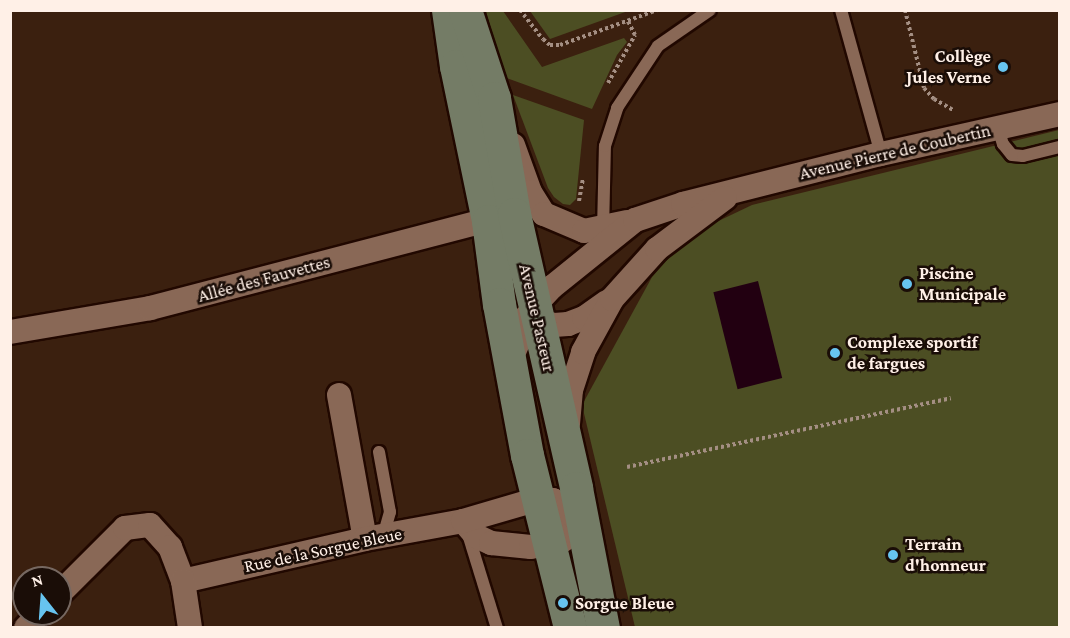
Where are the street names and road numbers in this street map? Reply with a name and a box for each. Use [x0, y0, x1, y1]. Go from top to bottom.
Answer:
street label: Avenue Pierre de Coubertin [797, 119, 993, 185]
street label: Allée des Fauvettes [196, 251, 332, 307]
street label: Avenue Pasteur [514, 262, 560, 374]
street label: Rue de la Sorgue Bleue [242, 523, 404, 577]

